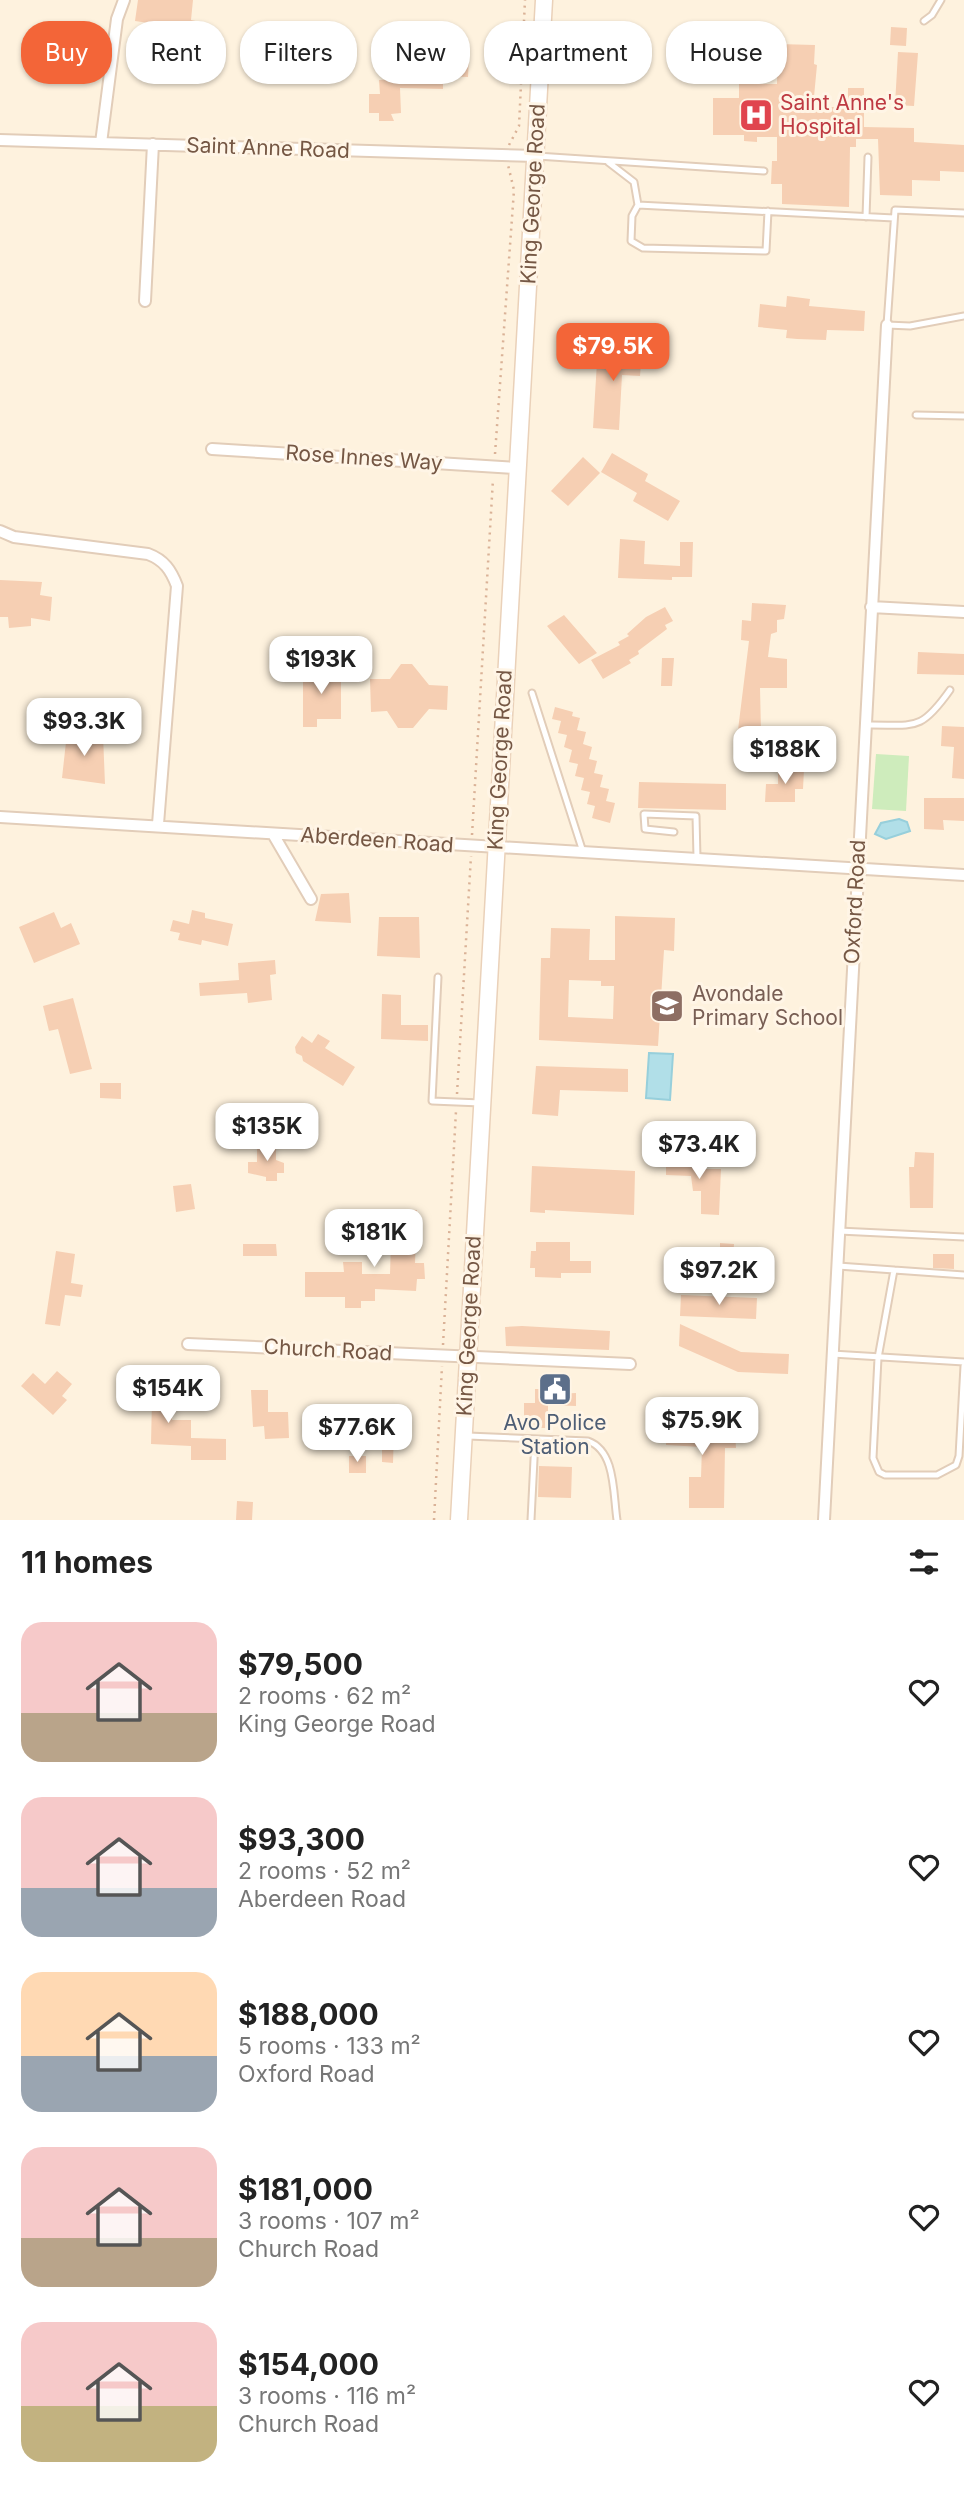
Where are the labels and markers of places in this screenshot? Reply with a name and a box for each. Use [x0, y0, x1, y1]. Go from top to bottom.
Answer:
place label: Saint Anne's Hospital [780, 90, 904, 139]
hospital icon: Saint Anne's Hospital [737, 96, 775, 134]
pin: $79.5K [556, 324, 670, 383]
pin: $193K [272, 636, 370, 696]
pin: $93.3K [27, 698, 141, 758]
pin: $188K [736, 726, 834, 786]
place label: Avondale Primary School [692, 981, 843, 1030]
school or university icon: Avondale Primary School [648, 987, 686, 1025]
pin: $135K [218, 1104, 316, 1163]
pin: $73.4K [642, 1122, 756, 1181]
pin: $181K [325, 1210, 423, 1269]
pin: $97.2K [662, 1248, 776, 1307]
pin: $154K [119, 1366, 217, 1425]
public building icon: Avo Police Station [536, 1370, 574, 1408]
pin: $75.9K [645, 1398, 759, 1457]
pin: $77.6K [300, 1404, 414, 1464]
place label: Avo Police Station [503, 1410, 607, 1459]

